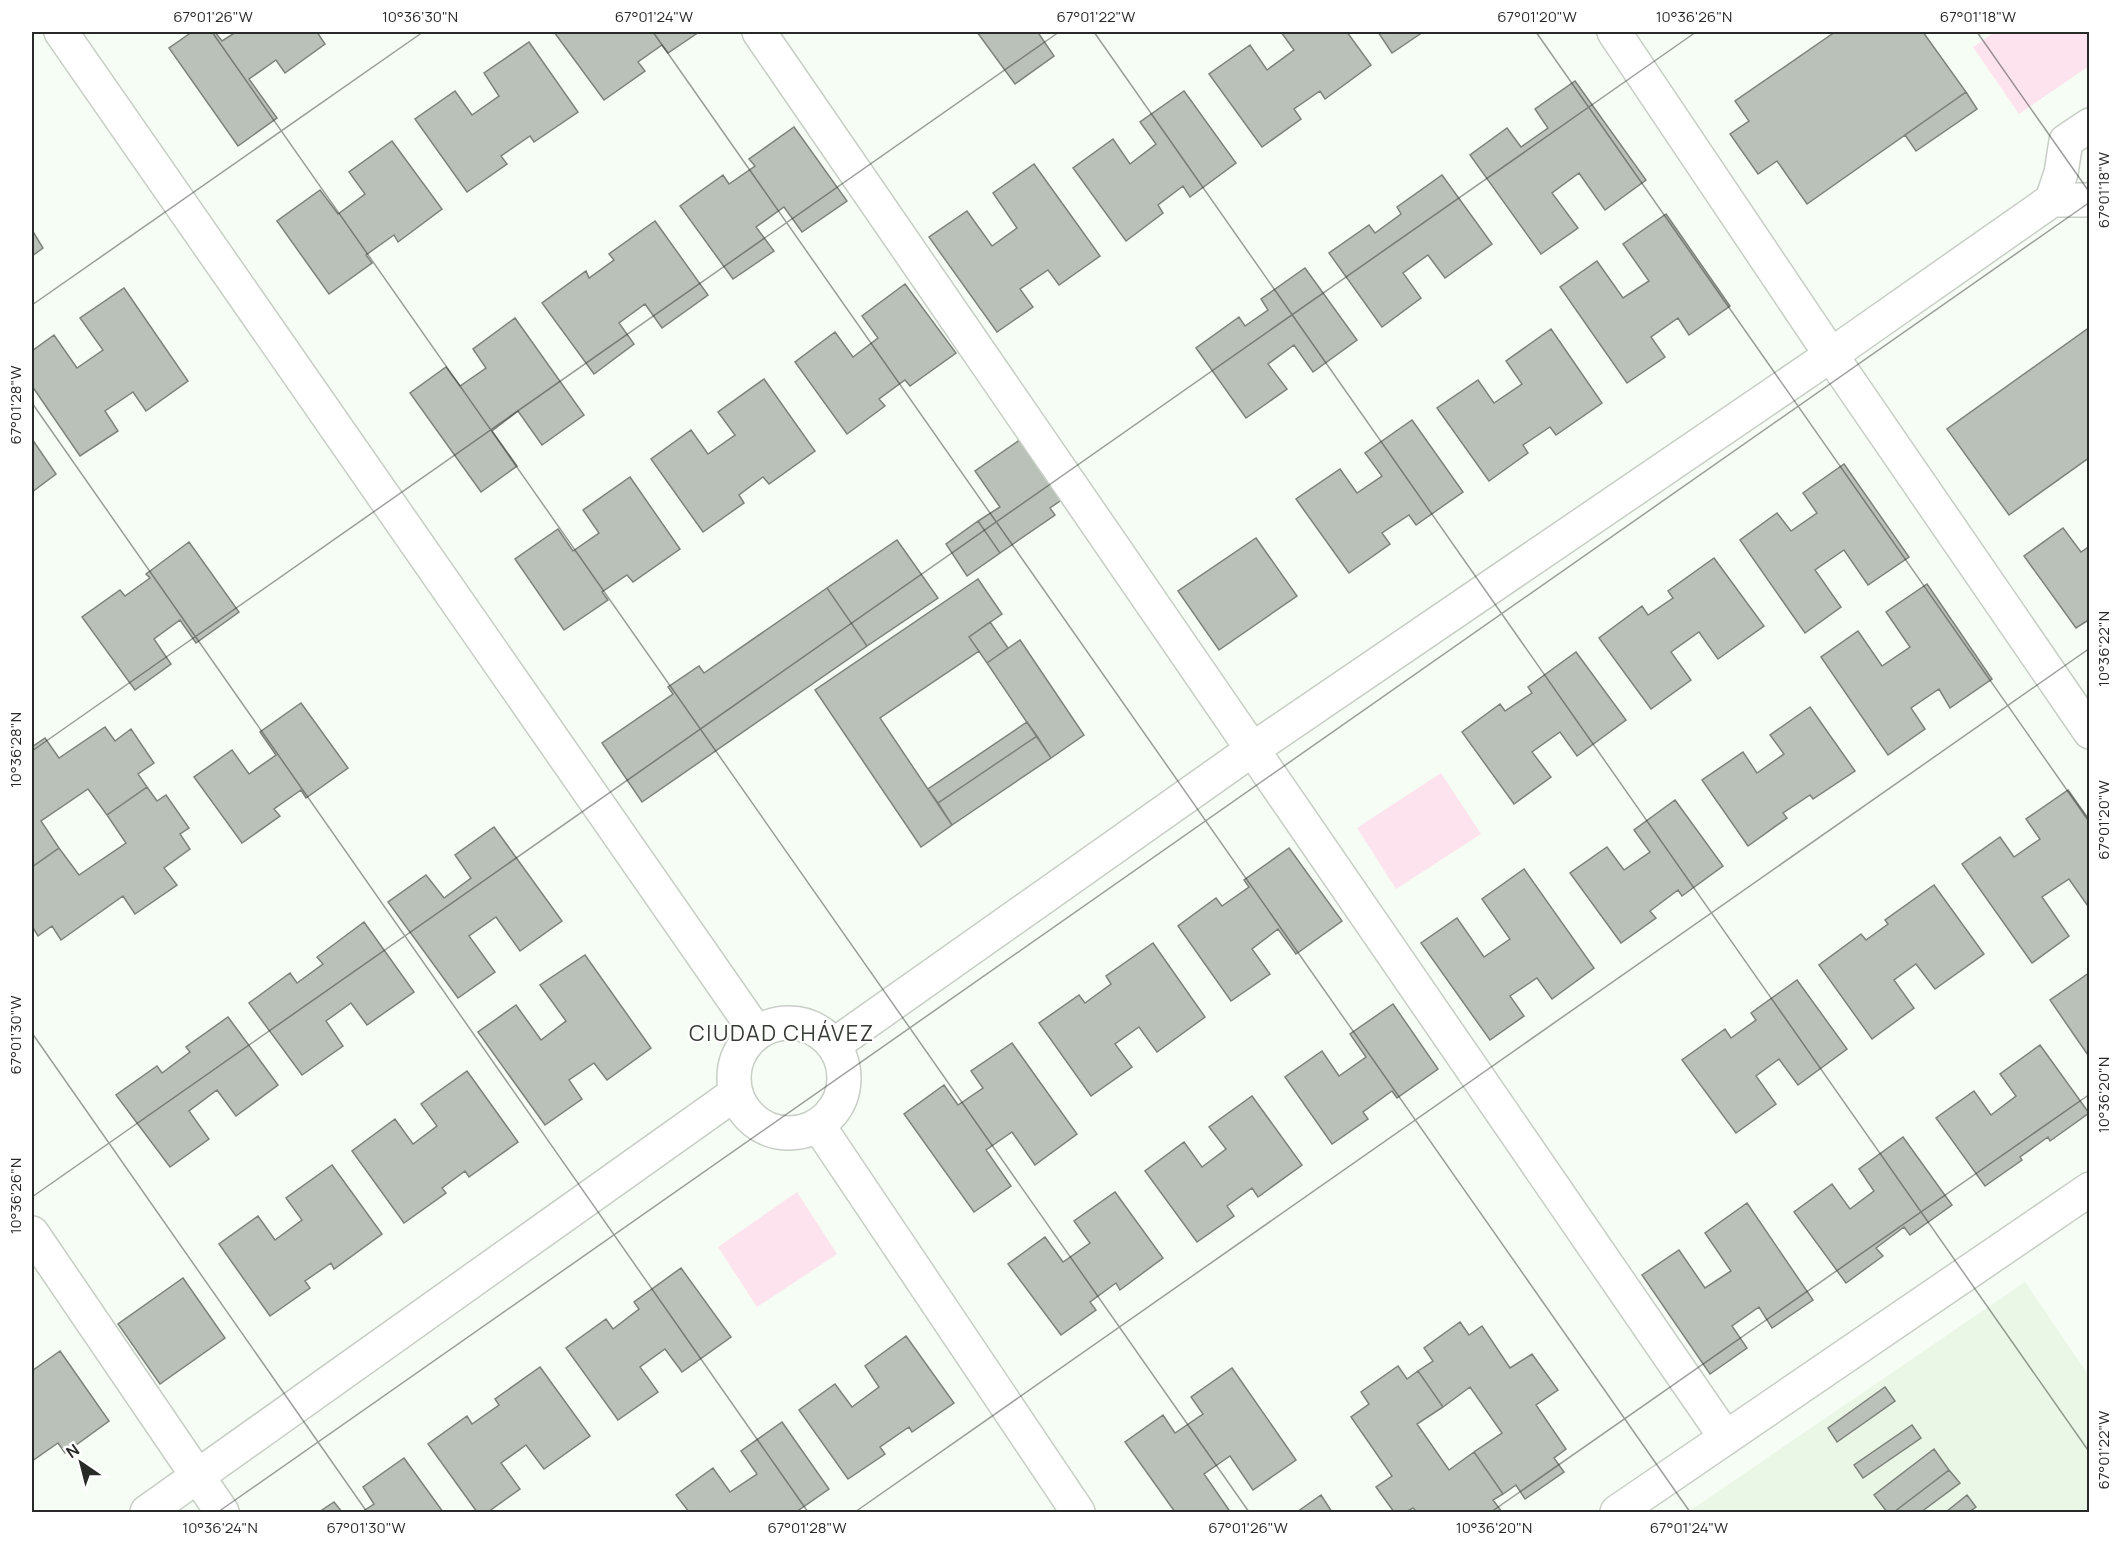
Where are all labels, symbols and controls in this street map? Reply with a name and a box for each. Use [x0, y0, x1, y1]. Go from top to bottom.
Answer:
text: 67°01'26"W [173, 6, 253, 27]
text: 10°36'30"N [382, 6, 458, 27]
text: 67°01'24"W [615, 6, 693, 27]
text: 67°01'22"W [1057, 6, 1135, 27]
text: 67°01'20"W [1497, 6, 1577, 27]
text: 10°36'26"N [1656, 6, 1732, 27]
text: 67°01'18"W [1940, 6, 2016, 27]
text: 67°01'18"W [2093, 152, 2114, 228]
text: 67°01'28"W [5, 366, 26, 444]
text: 10°36'22"N [2093, 611, 2114, 687]
text: 10°36'28"N [5, 712, 26, 788]
text: 67°01'20"W [2093, 780, 2114, 860]
text: 67°01'30"W [5, 995, 26, 1075]
district label: CIUDAD CHÁVEZ [689, 1018, 875, 1048]
text: 10°36'20"N [2093, 1057, 2114, 1133]
text: 10°36'26"N [5, 1158, 26, 1234]
text: 67°01'22"W [2093, 1411, 2114, 1489]
north arrow [51, 1433, 111, 1493]
text: N [61, 1438, 83, 1463]
text: 10°36'24"N [182, 1517, 258, 1538]
text: 67°01'30"W [326, 1517, 406, 1538]
text: 67°01'28"W [768, 1517, 846, 1538]
text: 67°01'26"W [1208, 1517, 1288, 1538]
text: 10°36'20"N [1456, 1517, 1532, 1538]
text: 67°01'24"W [1650, 1517, 1728, 1538]

